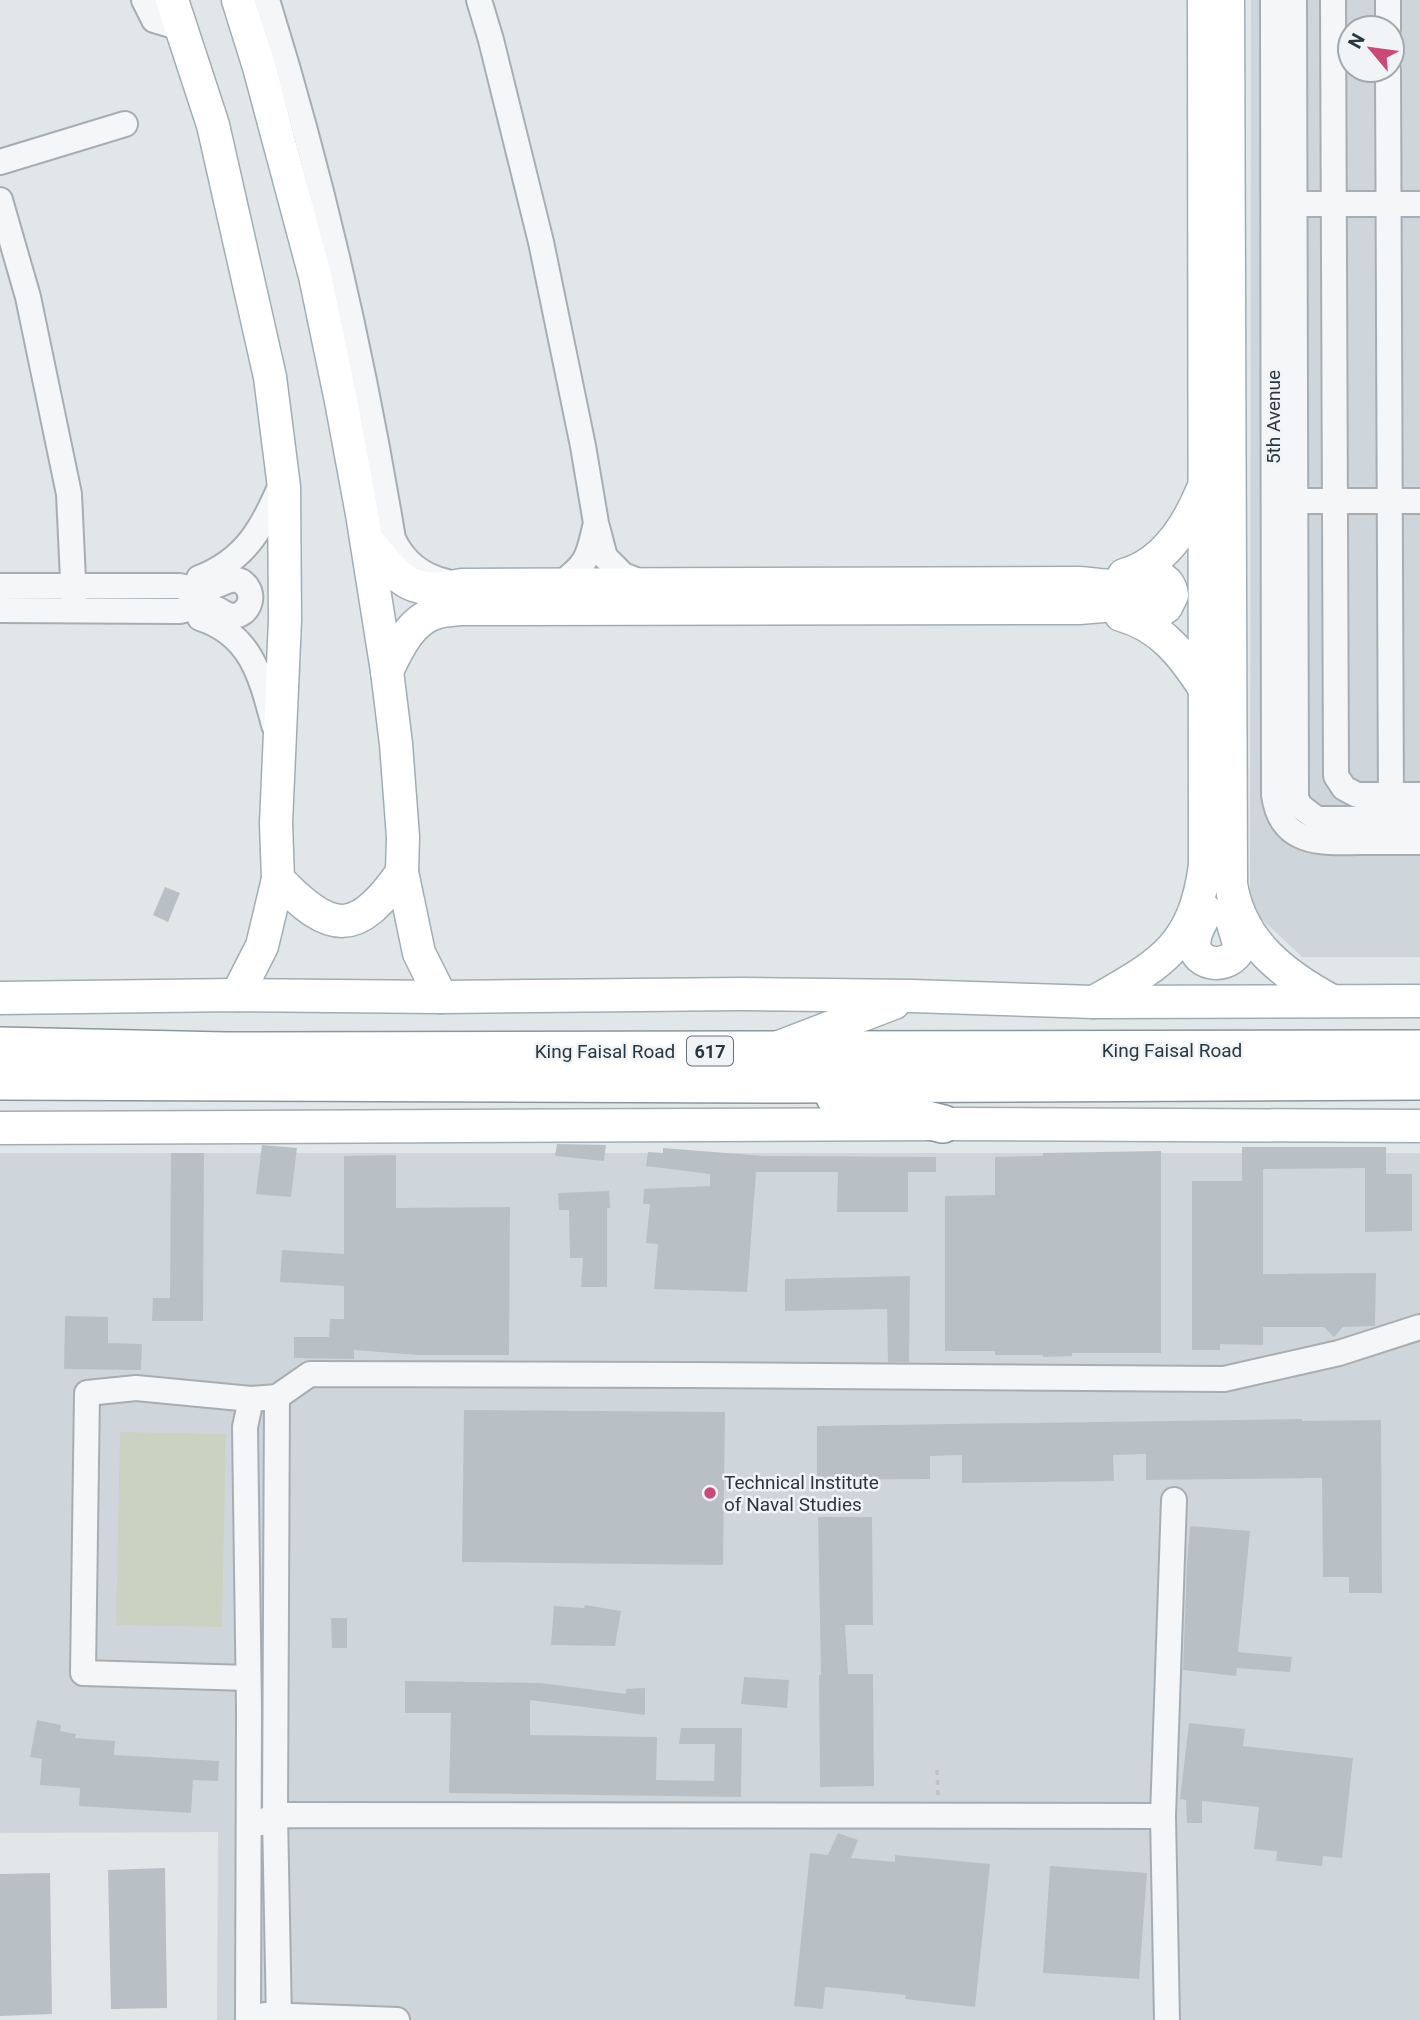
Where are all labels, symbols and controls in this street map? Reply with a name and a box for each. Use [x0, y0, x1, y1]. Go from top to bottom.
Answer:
north arrow [1336, 14, 1406, 84]
text: N [1343, 30, 1370, 52]
street label: 5th Avenue [1262, 370, 1285, 464]
road number: 617 [687, 1036, 733, 1066]
street label: King Faisal Road [1102, 1039, 1242, 1062]
street label: King Faisal Road [535, 1040, 675, 1063]
place label: Technical Institute of Naval Studies [724, 1471, 879, 1516]
marker: Technical Institute of Naval Studies [702, 1485, 718, 1501]

